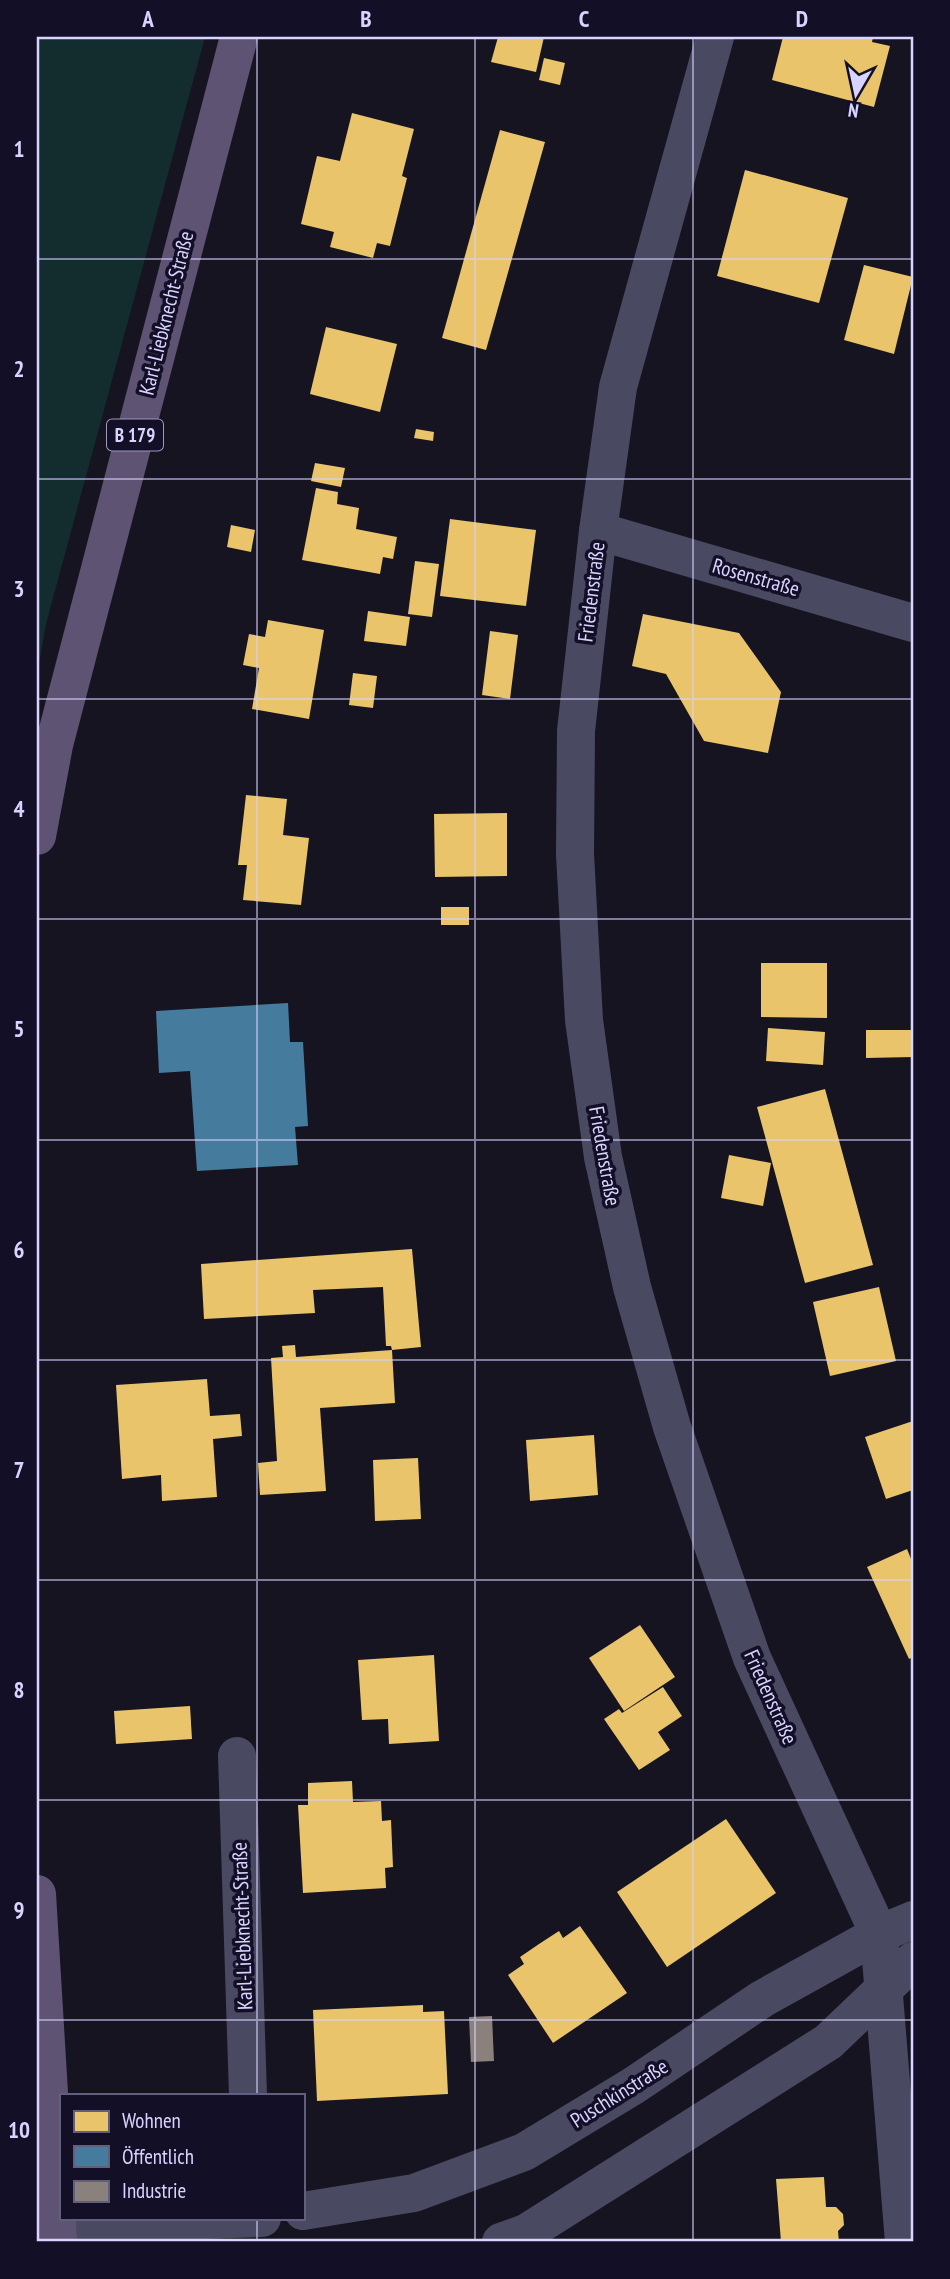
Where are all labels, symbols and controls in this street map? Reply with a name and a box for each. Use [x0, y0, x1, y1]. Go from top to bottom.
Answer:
text: A [141, 4, 154, 33]
text: B [360, 4, 372, 33]
text: C [579, 4, 590, 33]
text: D [796, 4, 808, 33]
north arrow [820, 60, 890, 130]
text: N [846, 98, 860, 123]
text: 1 [14, 134, 25, 163]
street label: Karl-Liebknecht-Straße [133, 228, 199, 398]
text: 2 [14, 354, 25, 383]
road number: B 179 [107, 420, 163, 450]
street label: Friedenstraße [571, 540, 611, 644]
street label: Rosenstraße [709, 552, 803, 602]
text: 3 [14, 574, 25, 603]
text: 4 [14, 794, 25, 823]
text: 5 [14, 1014, 25, 1043]
street label: Friedenstraße [583, 1104, 627, 1208]
text: 6 [14, 1235, 25, 1264]
text: 7 [14, 1455, 25, 1484]
street label: Friedenstraße [738, 1646, 804, 1748]
text: 8 [14, 1675, 25, 1704]
street label: Karl-Liebknecht-Straße [226, 1842, 258, 2010]
text: 9 [14, 1895, 25, 1924]
street label: Puschkinstraße [565, 2052, 673, 2134]
legend [60, 2094, 304, 2220]
text: Wohnen [122, 2107, 181, 2134]
text: 10 [8, 2115, 30, 2144]
text: Öffentlich [122, 2143, 194, 2170]
text: Industrie [122, 2177, 186, 2204]

